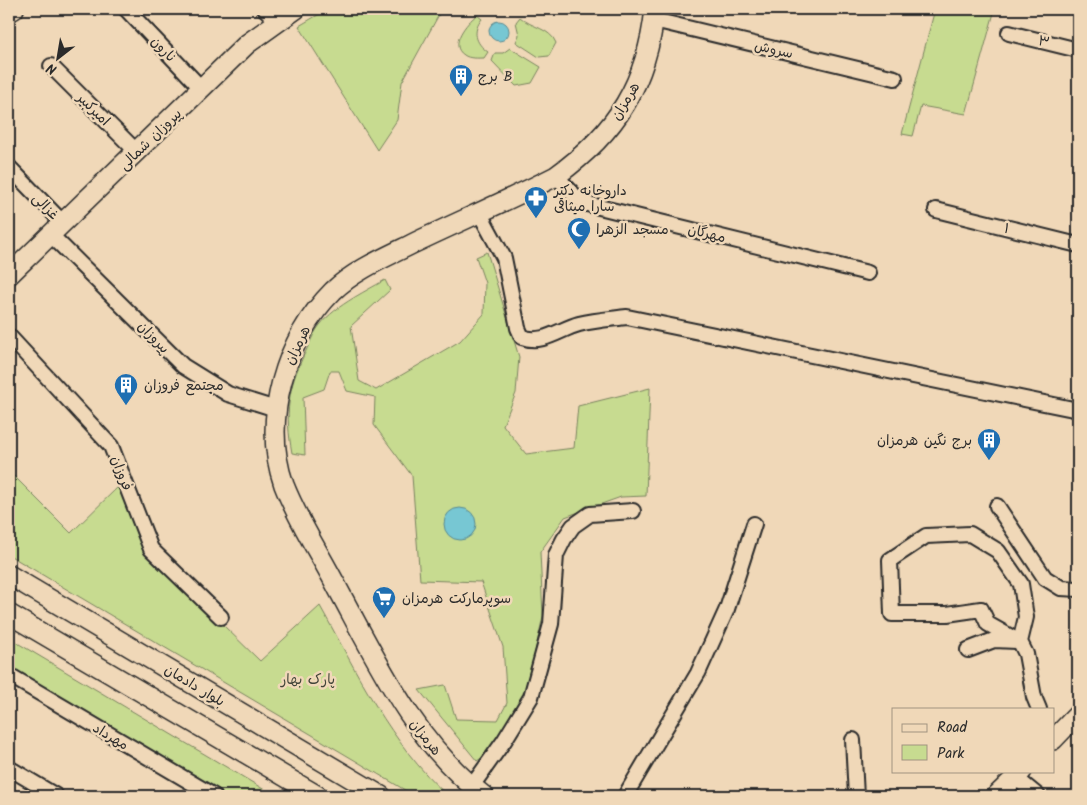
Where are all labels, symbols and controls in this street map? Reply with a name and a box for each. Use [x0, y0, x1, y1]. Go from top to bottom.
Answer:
street label: ۳ [1036, 30, 1052, 54]
street label: نارون [145, 31, 181, 68]
north arrow [32, 32, 82, 82]
street label: سروش [752, 35, 795, 65]
text: N [42, 56, 61, 80]
building icon: برج B [448, 63, 474, 97]
place label: برج B [478, 66, 513, 88]
street label: هرمزان [606, 78, 646, 125]
street label: امیرکبیر [71, 87, 115, 131]
street label: پیروزان شمالی [114, 104, 187, 176]
place label: داروخانه دکتر سارا میثاقی [553, 180, 627, 218]
pharmacy icon: داروخانه دکتر سارا میثاقی [523, 185, 549, 219]
street label: غزالی [27, 188, 64, 225]
mosque icon: مسجد الزهرا [566, 216, 592, 250]
street label: ۱ [1002, 218, 1012, 240]
place label: مسجد الزهرا [596, 219, 669, 241]
street label: مهرگان [686, 219, 728, 249]
street label: پیروزان [132, 316, 174, 359]
street label: هرمزان [279, 322, 317, 369]
building icon: مجتمع فروزان [113, 372, 139, 406]
place label: مجتمع فروزان [144, 375, 224, 397]
building icon: برج نگین هرمزان [976, 427, 1002, 461]
place label: برج نگین هرمزان [877, 430, 972, 452]
street label: فروزان [104, 453, 138, 494]
supermarket icon: سوپرمارکت هرمزان [371, 585, 397, 619]
place label: سوپرمارکت هرمزان [402, 588, 511, 610]
street label: بلوار دادمان [160, 659, 229, 713]
park label: پارک بهار [280, 669, 335, 691]
legend [892, 708, 1054, 772]
street label: هرمزان [404, 715, 447, 761]
text: Road [937, 716, 968, 740]
street label: مهرداد [88, 717, 133, 756]
text: Park [937, 742, 965, 766]

